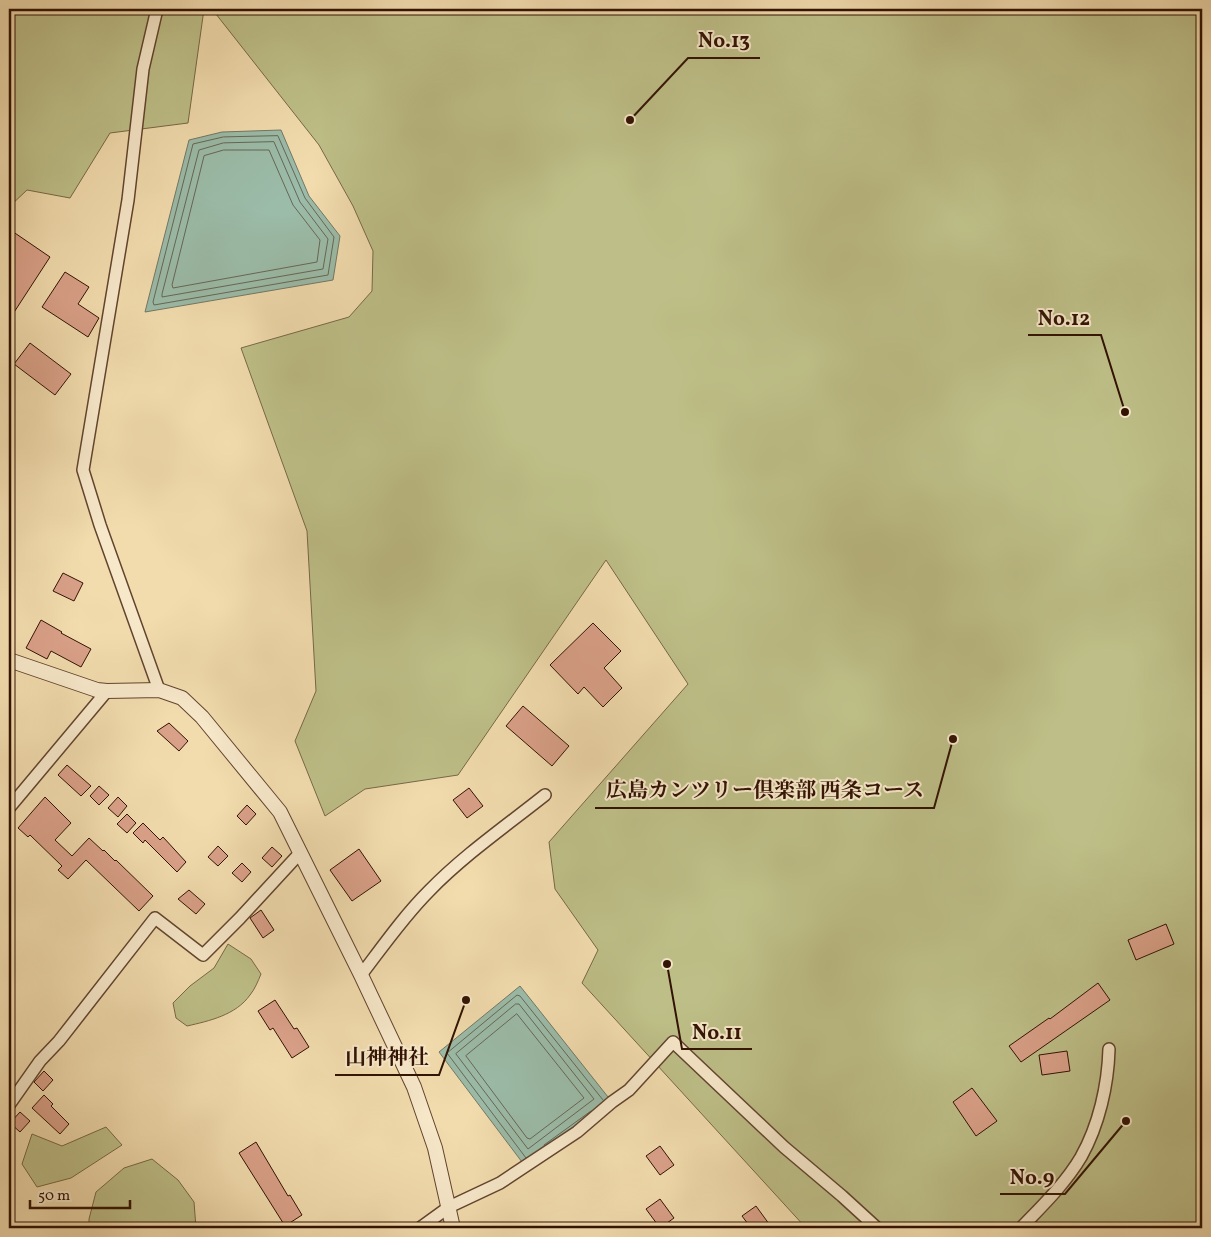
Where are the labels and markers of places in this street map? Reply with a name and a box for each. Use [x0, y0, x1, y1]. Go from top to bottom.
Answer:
callout: No.13 [688, 22, 760, 58]
callout: No.12 [1028, 299, 1101, 335]
callout: 広島カンツリー倶楽部 西条コース [595, 772, 934, 808]
callout: No.11 [682, 1013, 752, 1049]
callout: 山神神社 [335, 1039, 439, 1075]
callout: No.9 [1000, 1158, 1065, 1194]

